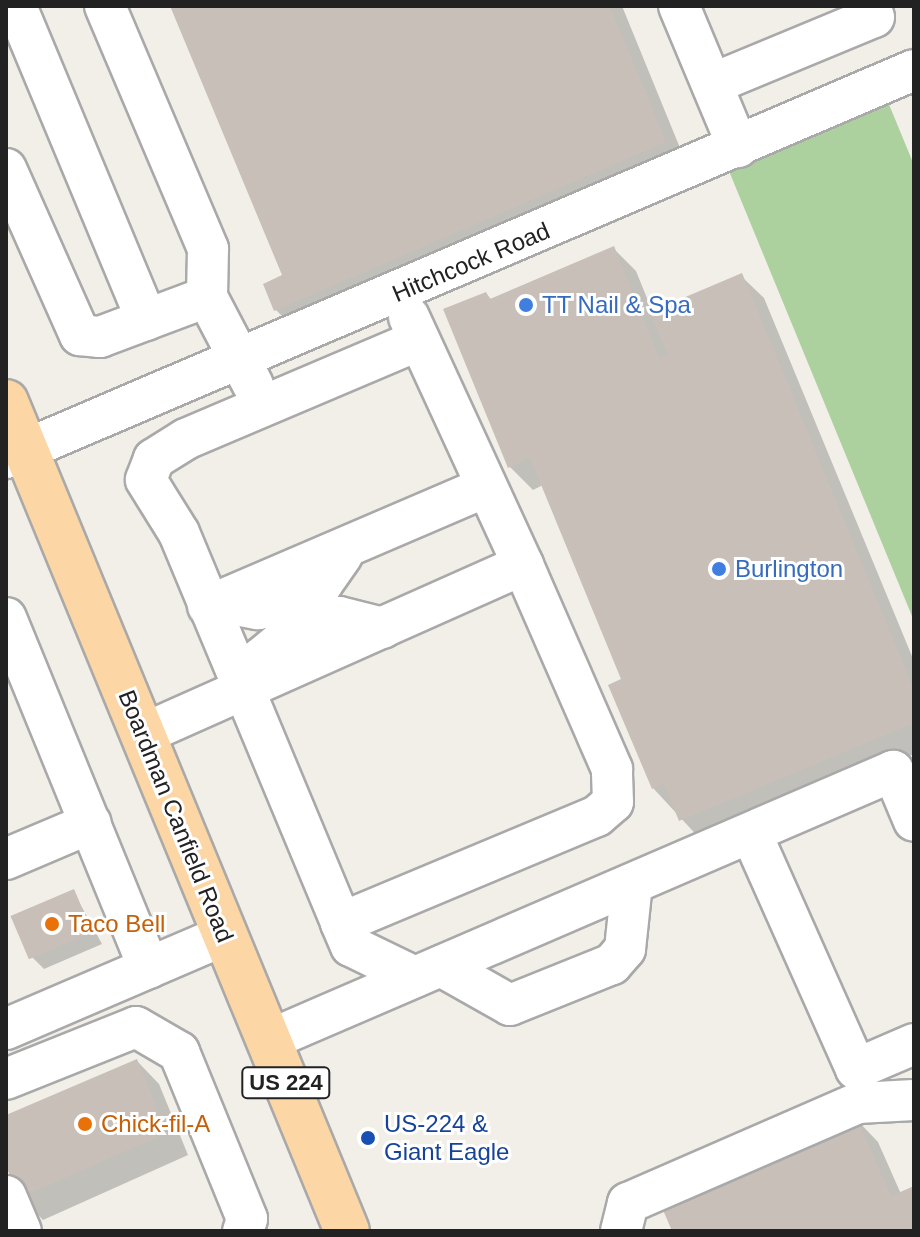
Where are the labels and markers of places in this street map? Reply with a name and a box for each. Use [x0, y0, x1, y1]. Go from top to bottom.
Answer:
place label: TT Nail & Spa [542, 291, 691, 319]
marker: TT Nail & Spa [517, 296, 535, 314]
place label: Burlington [735, 555, 843, 583]
marker: Burlington [710, 560, 728, 578]
place label: Taco Bell [68, 910, 165, 938]
marker: Taco Bell [43, 915, 61, 933]
place label: Chick-fil-A [101, 1110, 210, 1138]
place label: US-224 & Giant Eagle [384, 1110, 509, 1166]
marker: Chick-fil-A [76, 1115, 94, 1133]
marker: US-224 & Giant Eagle [359, 1129, 377, 1147]

